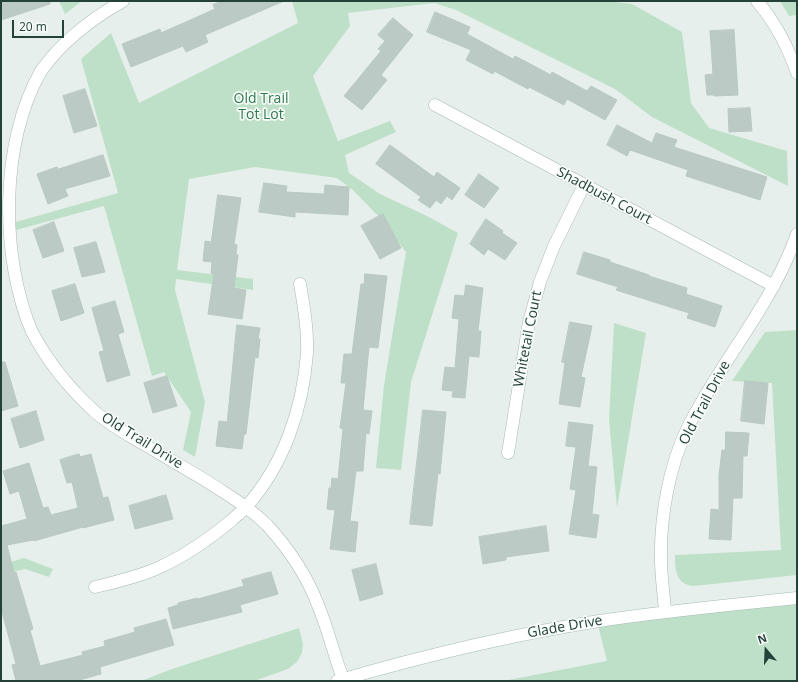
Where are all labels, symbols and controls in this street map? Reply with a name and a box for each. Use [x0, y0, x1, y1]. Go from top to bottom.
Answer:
scale bar [14, 12, 66, 38]
text: 20 m [19, 18, 47, 35]
park label: Old Trail Tot Lot [234, 91, 288, 124]
street label: Shadbush Court [554, 164, 654, 228]
street label: Whitetail Court [510, 289, 546, 389]
street label: Old Trail Drive [676, 358, 734, 448]
street label: Old Trail Drive [98, 409, 186, 473]
street label: Glade Drive [526, 612, 604, 642]
north arrow [746, 630, 786, 670]
text: N [755, 630, 769, 647]

